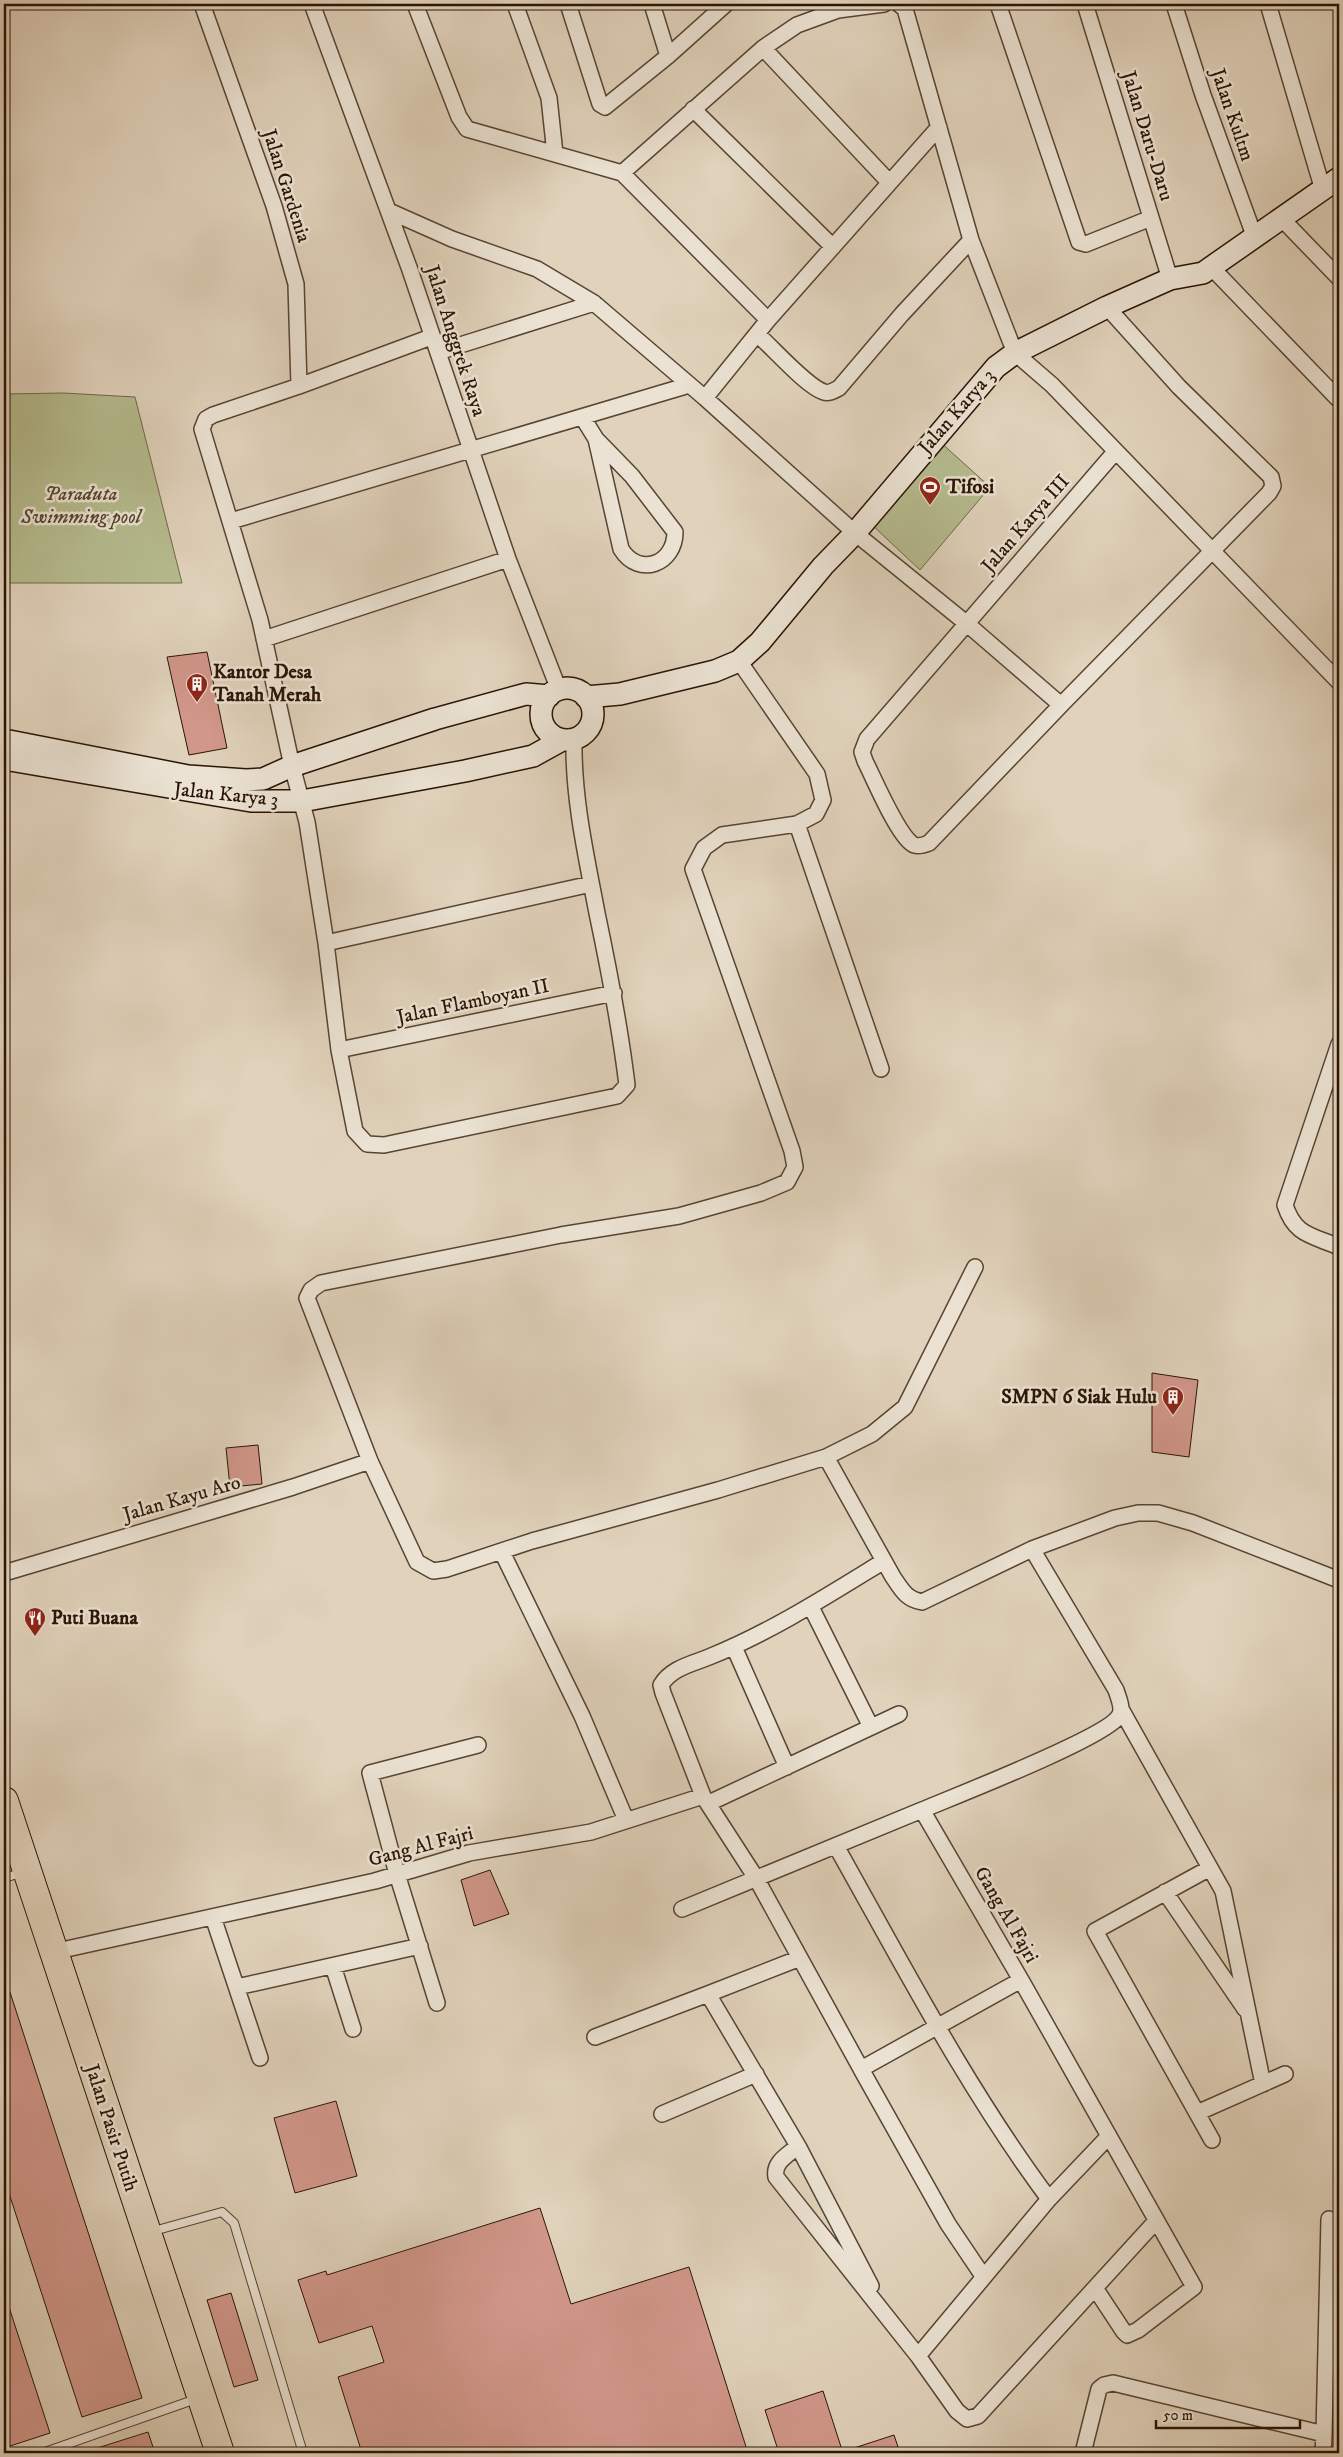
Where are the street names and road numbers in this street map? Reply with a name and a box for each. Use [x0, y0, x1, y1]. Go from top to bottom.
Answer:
street label: Jalan Kultm [1204, 64, 1259, 165]
street label: Jalan Daru-Daru [1115, 66, 1179, 204]
street label: Jalan Gardenia [255, 124, 316, 246]
street label: Jalan Anggrek Raya [418, 260, 491, 420]
street label: Jalan Karya 3 [912, 364, 1001, 461]
street label: Jalan Karya III [975, 470, 1076, 580]
street label: Jalan Karya 3 [170, 777, 280, 813]
street label: Jalan Flamboyan II [392, 974, 552, 1031]
street label: Jalan Kayu Aro [118, 1470, 244, 1528]
street label: Gang Al Fajri [366, 1821, 476, 1873]
street label: Gang Al Fajri [968, 1862, 1044, 1968]
street label: Jalan Pasir Putih [78, 2059, 143, 2195]

